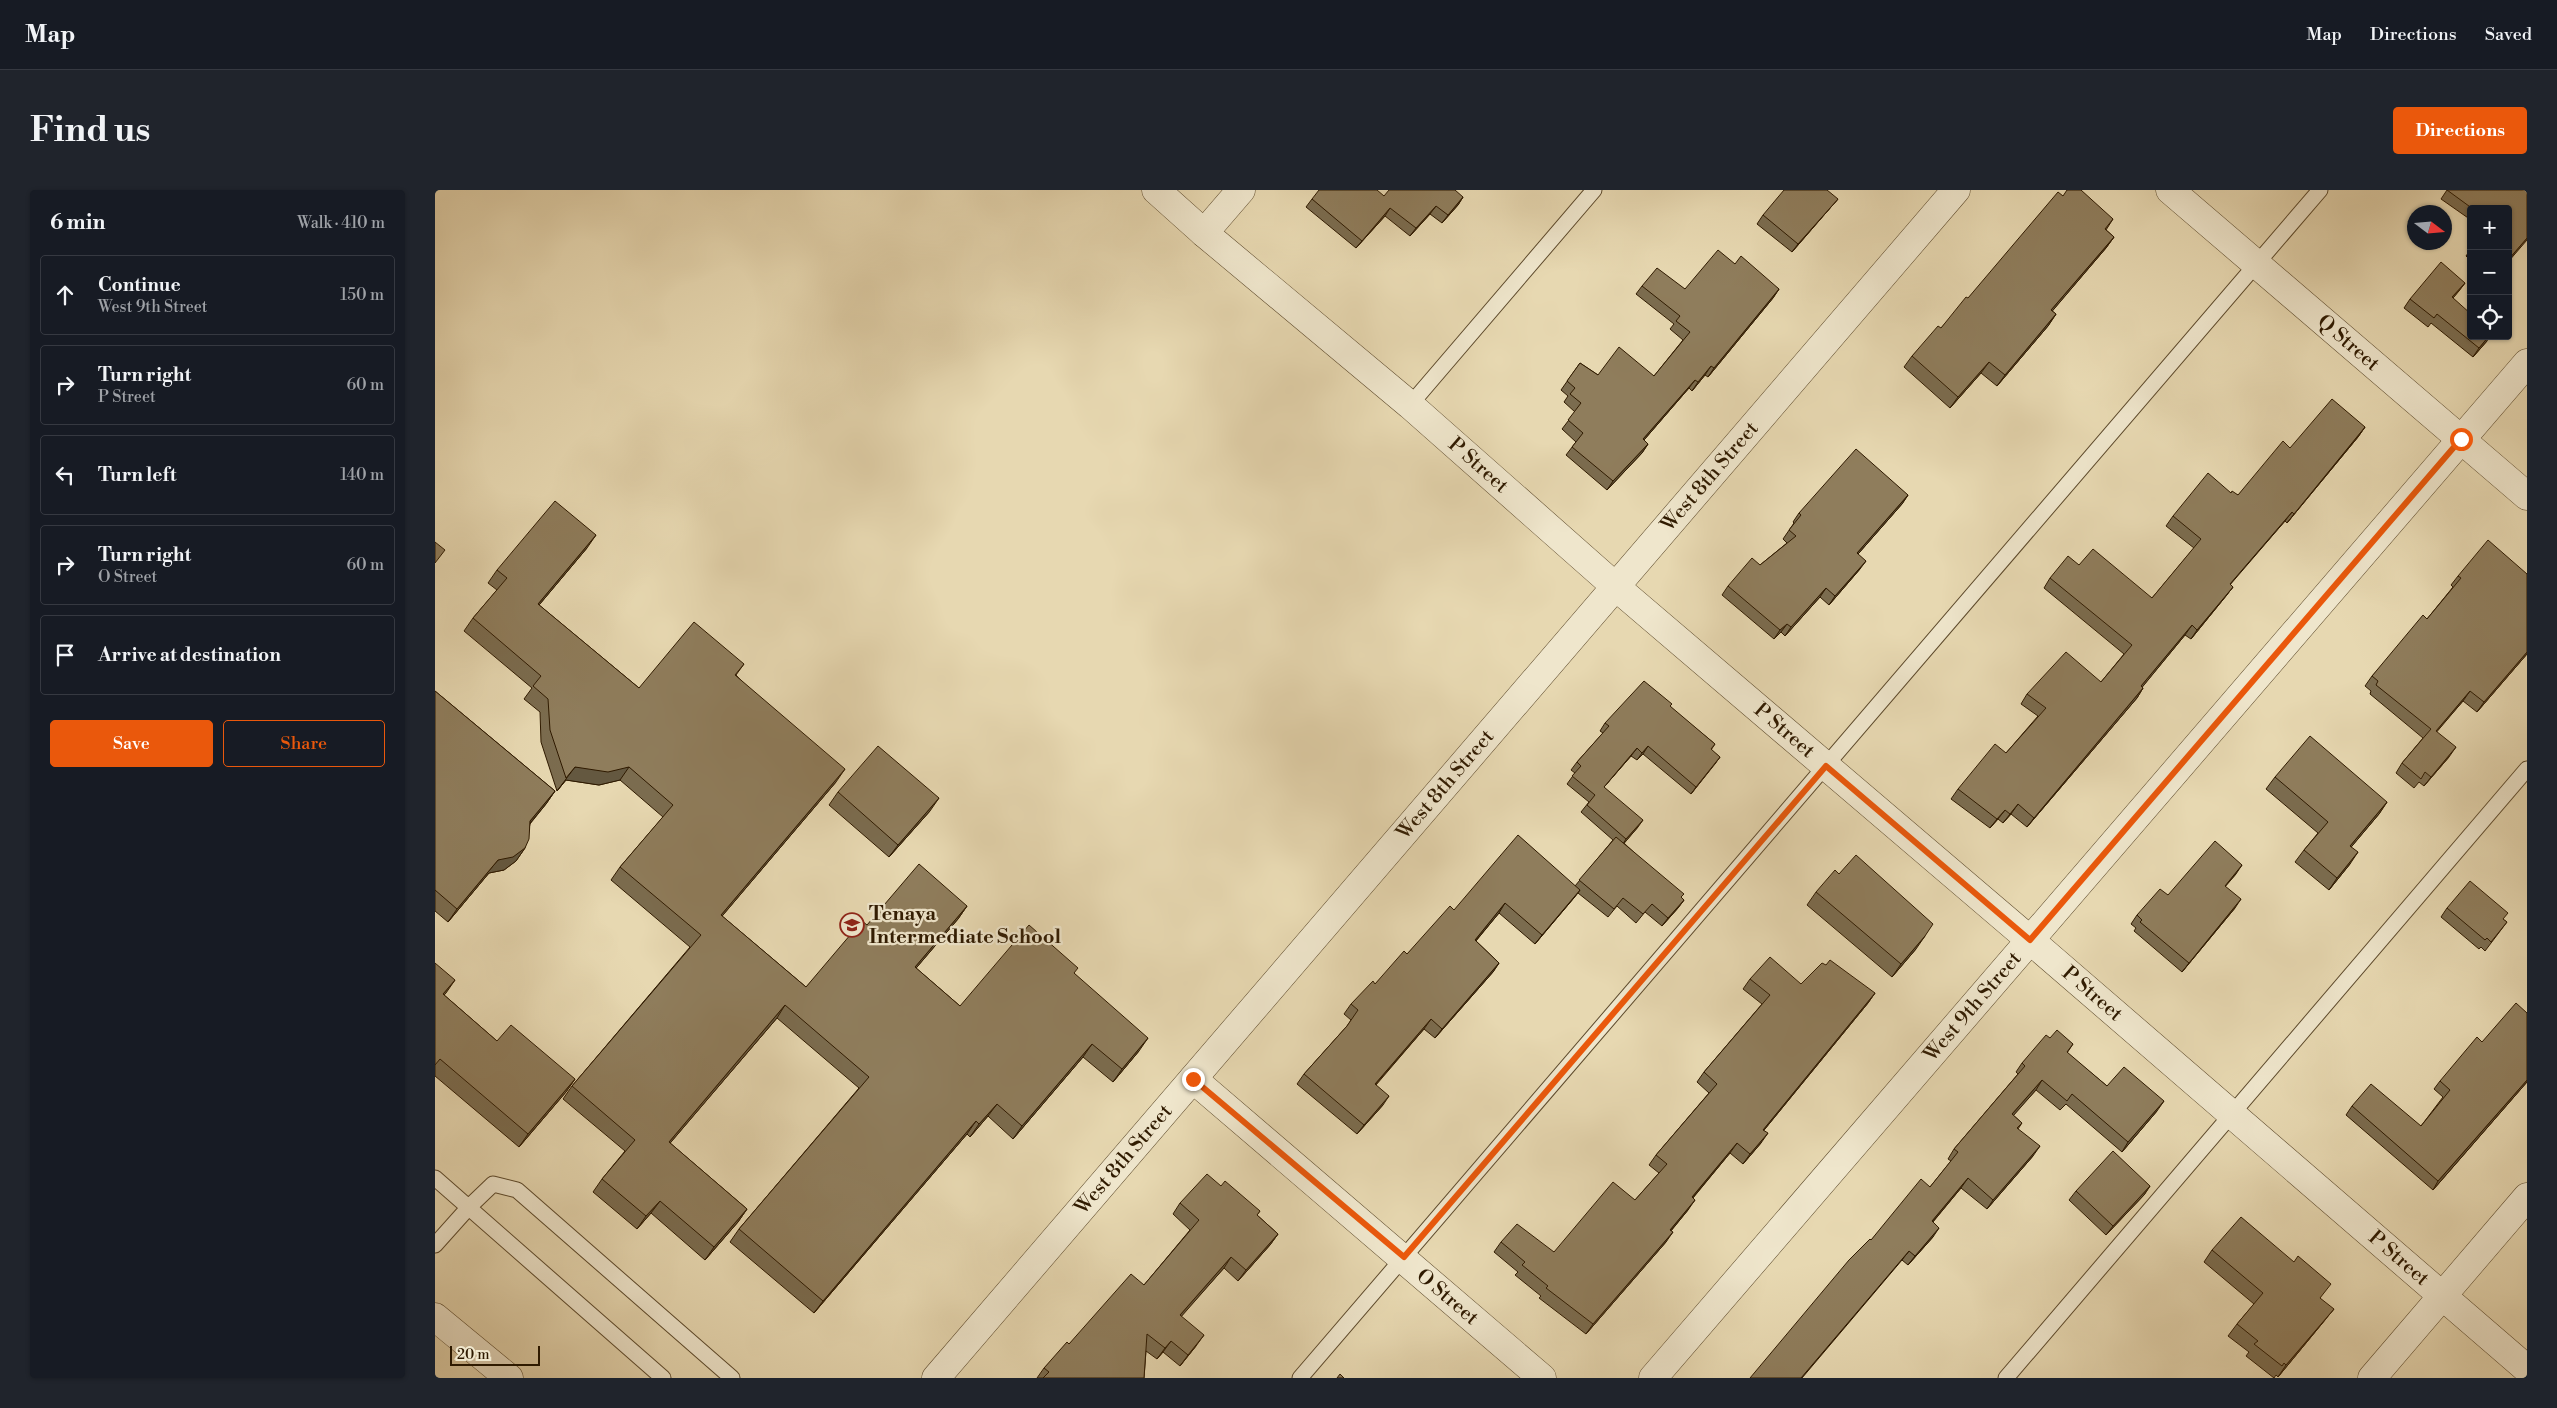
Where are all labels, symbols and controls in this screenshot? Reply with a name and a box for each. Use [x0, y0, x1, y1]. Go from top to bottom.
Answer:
text: Map [25, 20, 75, 50]
text: Map [2306, 23, 2342, 46]
text: Directions [2370, 23, 2457, 46]
text: Saved [2485, 23, 2532, 46]
button: Directions [2393, 107, 2527, 154]
text: Find us [30, 109, 150, 152]
north arrow [2407, 205, 2452, 250]
map controls [2467, 205, 2512, 340]
button: + [2467, 205, 2512, 250]
text: 6 min [50, 210, 105, 236]
text: Walk · 410 m [297, 213, 385, 233]
button: − [2467, 250, 2512, 295]
text: Continue [98, 273, 181, 297]
icon: ahead [51, 281, 79, 309]
text: 150 m [340, 285, 384, 305]
button: locate [2467, 295, 2512, 340]
text: West 9th Street [98, 297, 208, 317]
street label: Q Street [2312, 309, 2385, 377]
text: Turn right [98, 363, 191, 387]
icon: right [51, 371, 79, 399]
text: 60 m [346, 375, 384, 395]
text: P Street [98, 387, 156, 407]
street label: West 8th Street [1655, 416, 1764, 538]
route start [2450, 428, 2473, 451]
street label: P Street [1443, 432, 1514, 499]
icon: left [51, 461, 79, 489]
text: Turn left [98, 463, 177, 487]
text: 140 m [340, 465, 384, 485]
text: Turn right [98, 543, 191, 567]
icon: right [51, 551, 79, 579]
text: 60 m [346, 555, 384, 575]
text: O Street [98, 567, 157, 587]
icon: arrive [51, 641, 79, 669]
text: Arrive at destination [98, 643, 281, 667]
street label: P Street [1749, 698, 1820, 764]
button: Save [50, 720, 213, 767]
button: Share [223, 720, 385, 767]
street label: West 8th Street [1391, 725, 1500, 846]
place label: Tenaya Intermediate School [869, 902, 1062, 950]
school or university icon: Tenaya Intermediate School [839, 912, 865, 938]
street label: West 9th Street [1918, 947, 2027, 1068]
street label: P Street [2057, 961, 2128, 1027]
route end [1182, 1068, 1205, 1091]
street label: West 8th Street [1069, 1099, 1178, 1220]
street label: P Street [2363, 1225, 2434, 1291]
street label: O Street [1411, 1263, 1484, 1331]
scale bar [450, 1343, 540, 1366]
text: 20 m [457, 1346, 489, 1364]

